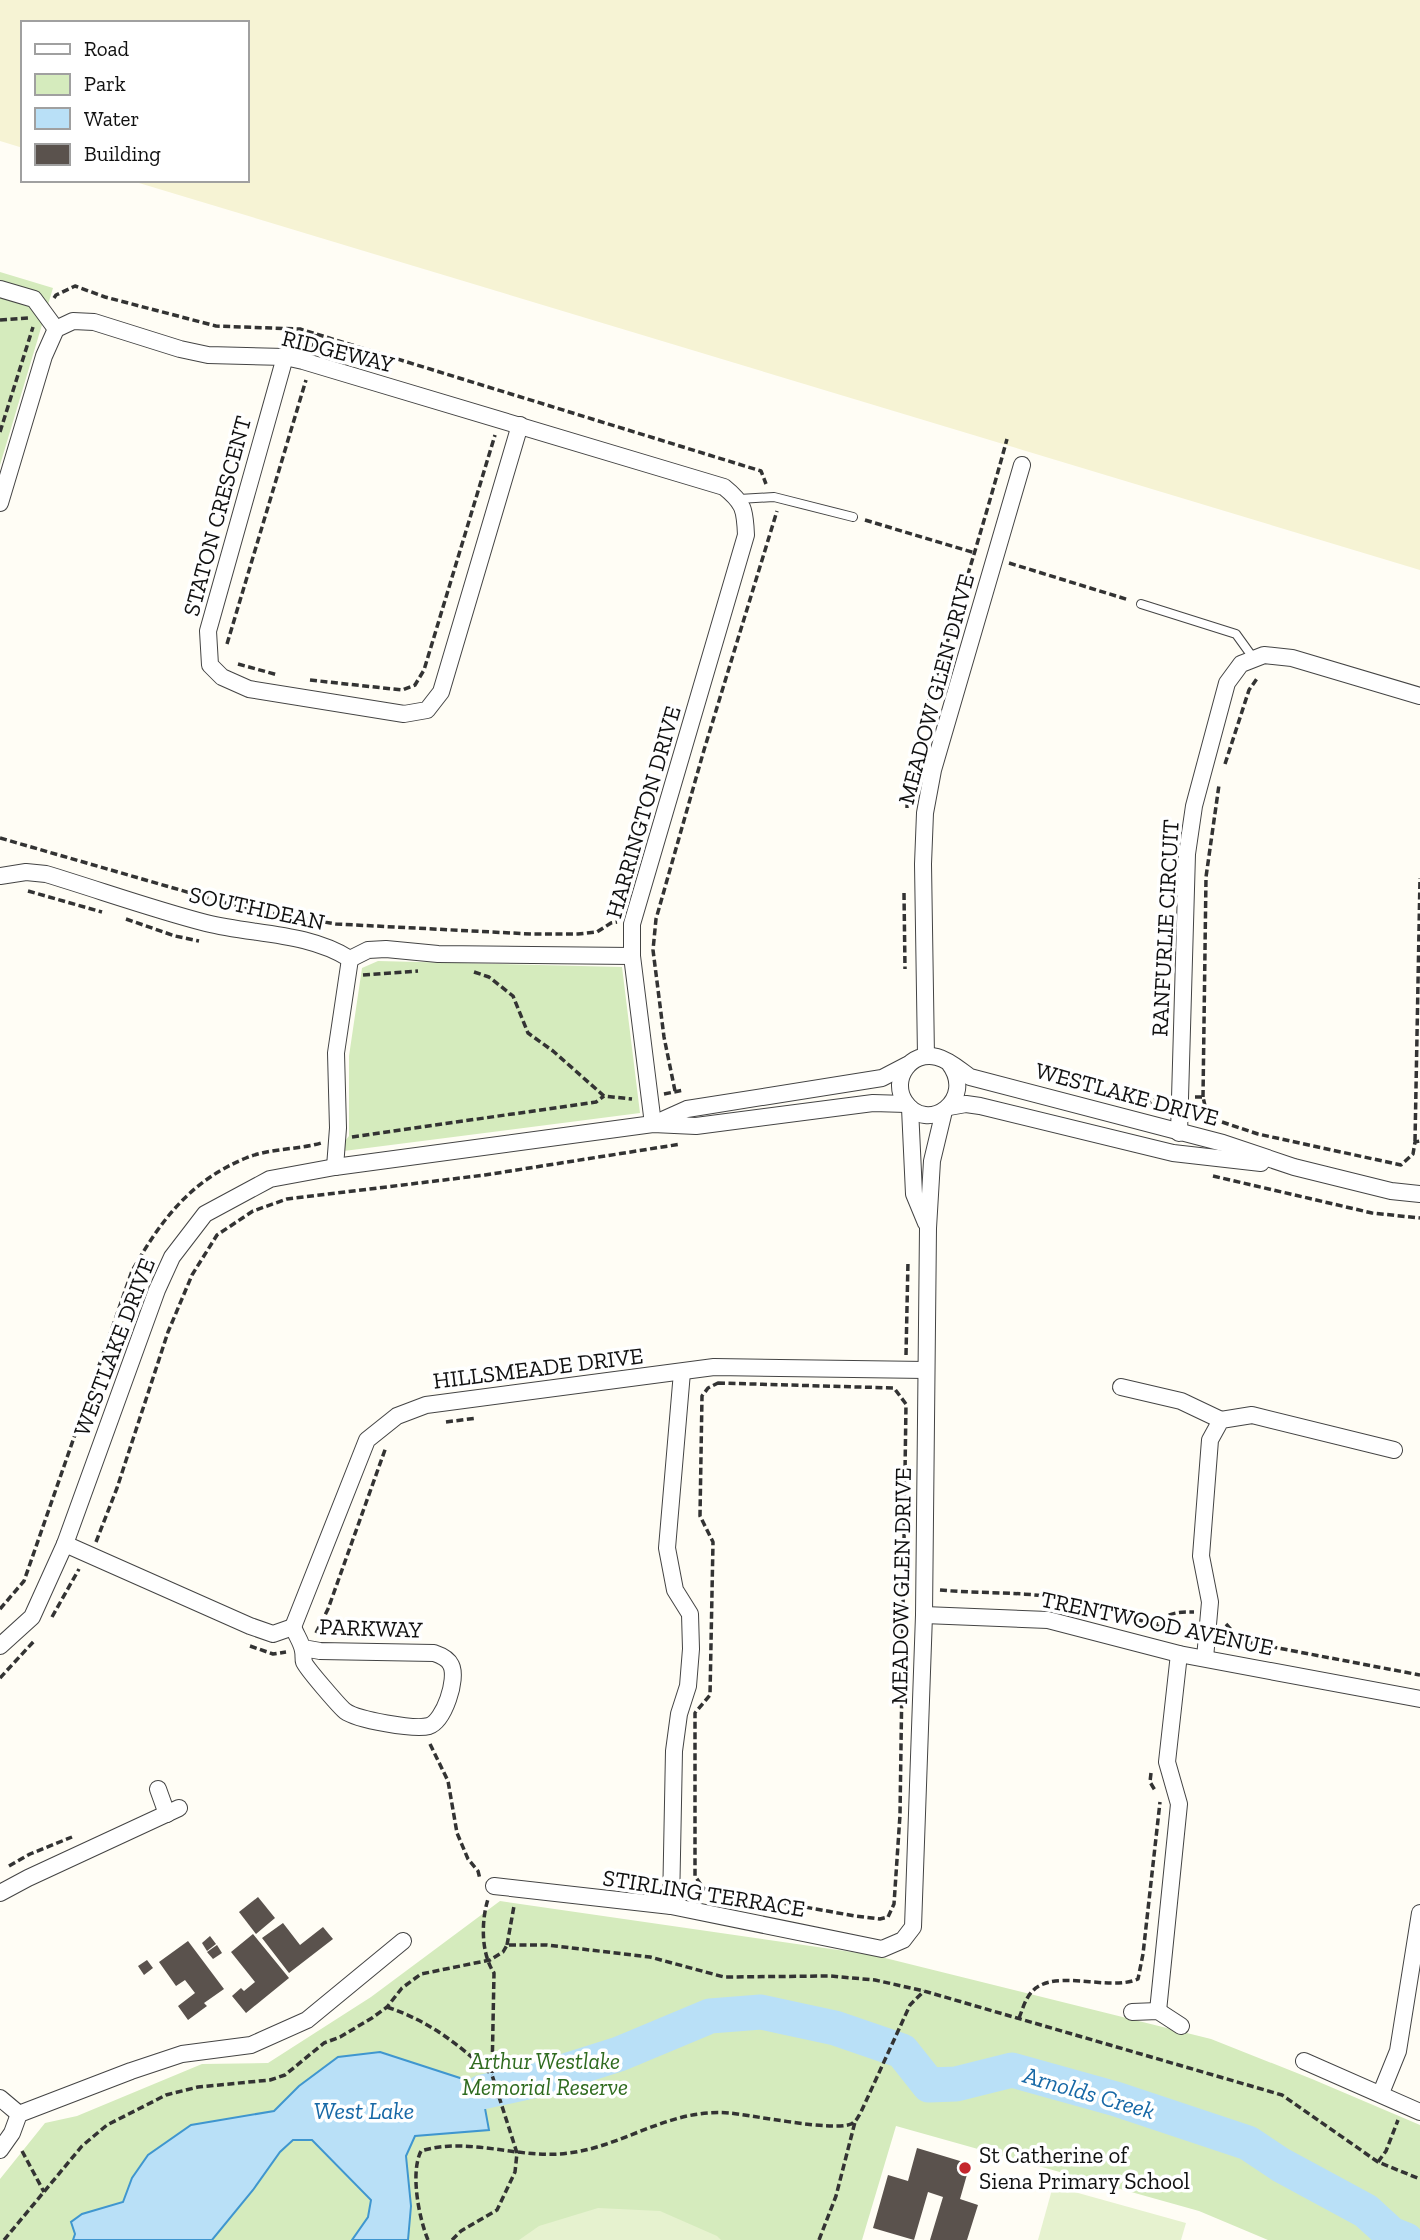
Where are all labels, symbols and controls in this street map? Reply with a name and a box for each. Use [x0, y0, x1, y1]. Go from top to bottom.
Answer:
legend [21, 21, 248, 182]
text: Road [84, 36, 130, 61]
text: Park [84, 71, 126, 96]
text: Water [84, 106, 139, 131]
text: Building [84, 141, 161, 166]
street label: RIDGEWAY [279, 324, 398, 379]
street label: STATON CRESCENT [177, 413, 257, 619]
street label: MEADOW GLEN DRIVE [892, 571, 980, 807]
street label: HARRINGTON DRIVE [599, 703, 687, 921]
street label: RANFURLIE CIRCUIT [1145, 819, 1185, 1037]
street label: SOUTHDEAN [186, 880, 328, 936]
street label: WESTLAKE DRIVE [1032, 1056, 1222, 1132]
street label: WESTLAKE DRIVE [67, 1254, 161, 1440]
street label: HILLSMEADE DRIVE [431, 1341, 645, 1395]
street label: MEADOW GLEN DRIVE [885, 1467, 917, 1705]
street label: TRENTWOOD AVENUE [1038, 1585, 1276, 1661]
street label: PARKWAY [319, 1612, 424, 1644]
street label: STIRLING TERRACE [601, 1863, 807, 1923]
park label: Arthur Westlake Memorial Reserve [462, 2047, 628, 2101]
water label: Arnolds Creek [1019, 2060, 1159, 2125]
water label: West Lake [314, 2096, 414, 2125]
place label: St Catherine of Siena Primary School [979, 2141, 1190, 2195]
marker: St Catherine of Siena Primary School [957, 2160, 973, 2176]

